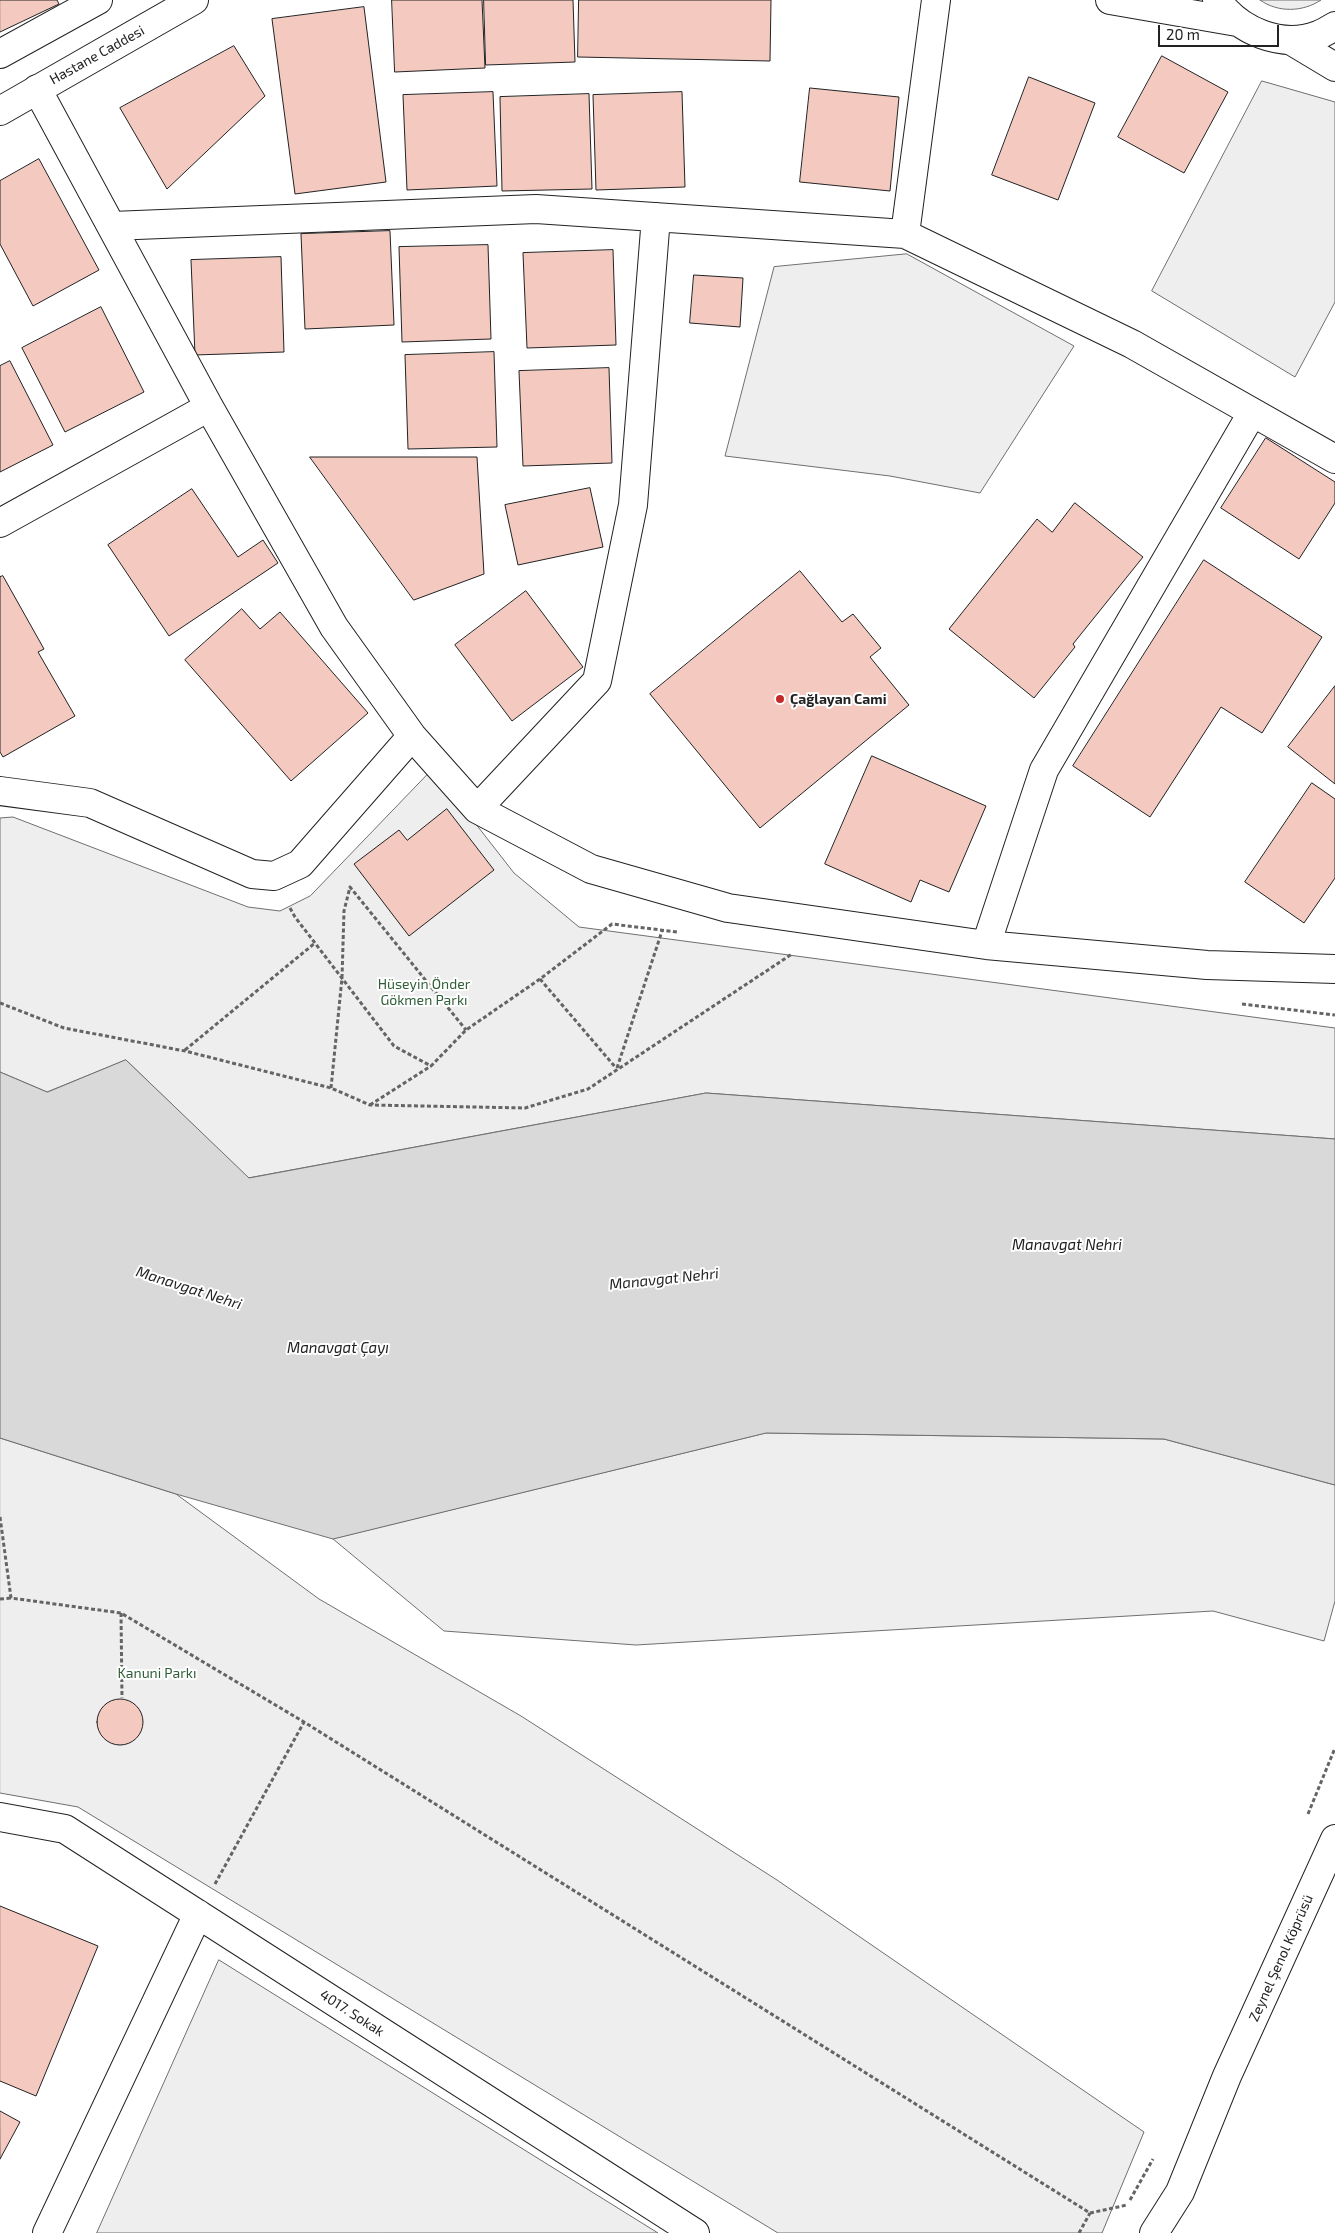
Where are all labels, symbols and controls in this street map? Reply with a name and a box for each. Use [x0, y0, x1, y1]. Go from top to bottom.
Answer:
scale bar [1160, 15, 1281, 47]
street label: Hastane Caddesi [47, 22, 147, 88]
text: 20 m [1166, 25, 1200, 43]
place label: Çağlayan Cami [790, 691, 887, 707]
marker: Çağlayan Cami [774, 693, 786, 705]
park label: Hüseyin Önder Gökmen Parkı [378, 976, 470, 1009]
water label: Manavgat Nehri [1012, 1236, 1122, 1254]
water label: Manavgat Nehri [134, 1262, 244, 1314]
water label: Manavgat Nehri [608, 1264, 720, 1294]
water label: Manavgat Çayı [287, 1339, 389, 1357]
park label: Kanuni Parkı [118, 1665, 196, 1681]
street label: Zeynel Şenol Köprüsü [1245, 1892, 1317, 2024]
street label: 4017. Sokak [317, 1986, 387, 2040]

